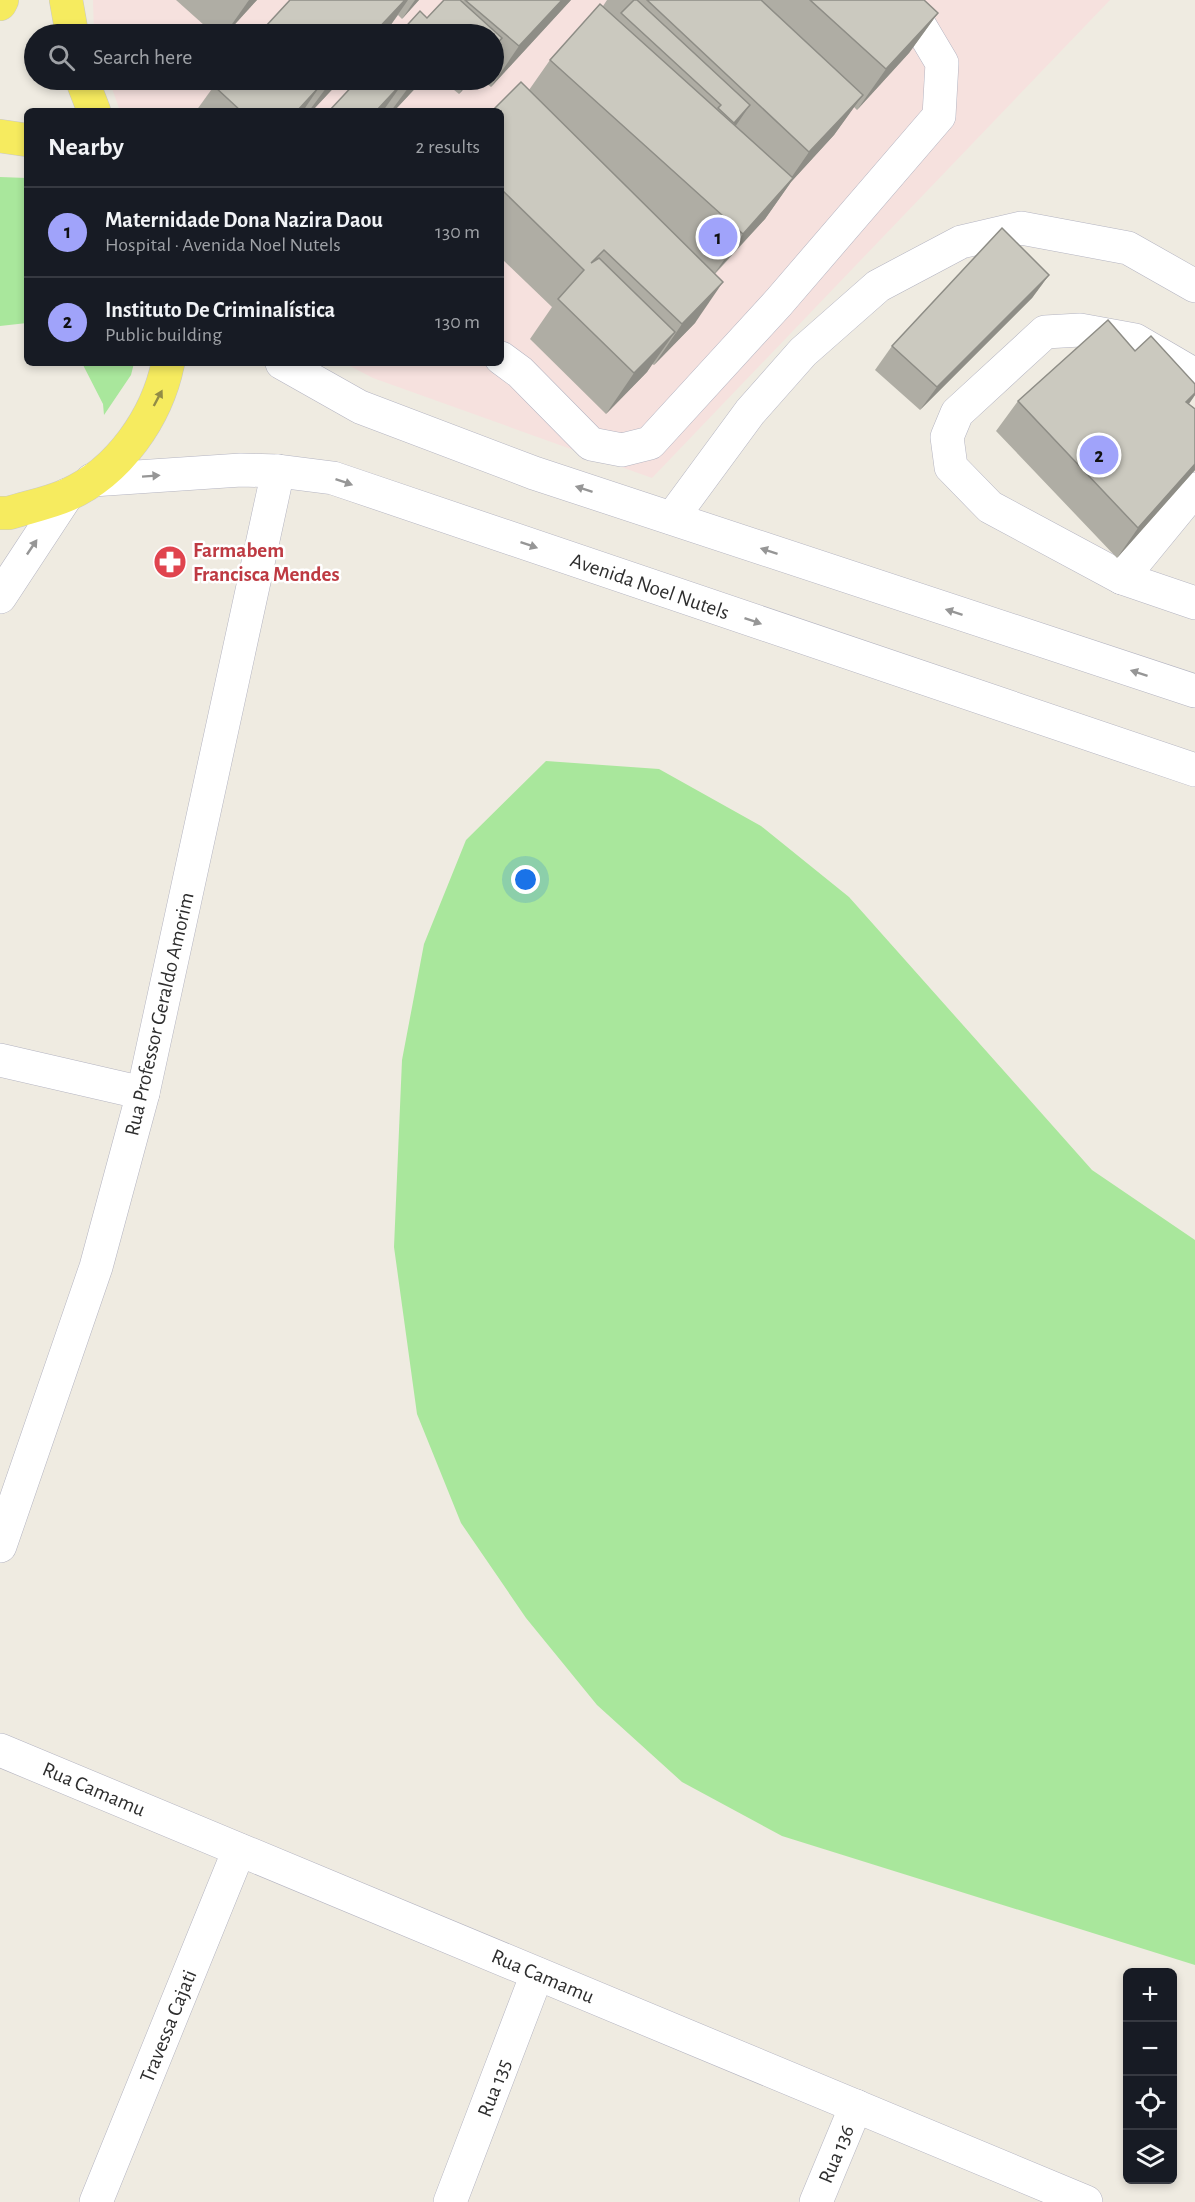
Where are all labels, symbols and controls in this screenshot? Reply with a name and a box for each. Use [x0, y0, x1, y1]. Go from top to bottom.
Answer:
search box [24, 24, 504, 90]
icon: search [45, 41, 78, 74]
text: Search here [93, 46, 192, 68]
text: Nearby [48, 134, 124, 160]
text: 2 results [416, 137, 480, 157]
text: Maternidade Dona Nazira Daou [105, 209, 383, 231]
pin: 1 [698, 214, 738, 260]
text: 1 [64, 222, 71, 242]
text: 130 m [435, 222, 480, 242]
text: Hospital · Avenida Noel Nutels [105, 235, 341, 255]
text: Instituto De Criminalística [105, 299, 335, 321]
text: 2 [63, 312, 72, 332]
text: 130 m [435, 312, 480, 332]
text: Public building [105, 325, 222, 345]
one-way arrow [153, 389, 163, 406]
pin: 2 [1080, 432, 1118, 478]
one-way arrow [141, 471, 160, 481]
one-way arrow [335, 478, 353, 487]
one-way arrow [575, 484, 593, 494]
one-way arrow [26, 539, 37, 556]
place label: Farmabem Francisca Mendes [193, 540, 339, 585]
one-way arrow [520, 540, 538, 550]
pharmacy icon: Farmabem Francisca Mendes [152, 544, 188, 580]
one-way arrow [760, 545, 778, 555]
street label: Avenida Noel Nutels [568, 549, 732, 623]
one-way arrow [945, 606, 963, 616]
one-way arrow [745, 616, 763, 626]
one-way arrow [1130, 668, 1148, 677]
your location [511, 865, 540, 894]
street label: Rua Professor Geraldo Amorim [121, 890, 198, 1138]
street label: Rua Camamu [39, 1758, 148, 1821]
street label: Rua Camamu [488, 1945, 597, 2008]
street label: Travessa Cajati [136, 1967, 201, 2086]
map controls [1123, 1968, 1177, 2184]
button: + [1123, 1968, 1177, 2022]
button: − [1123, 2022, 1177, 2076]
street label: Rua 135 [474, 2057, 515, 2120]
button: locate [1123, 2076, 1177, 2130]
street label: Rua 136 [815, 2122, 858, 2186]
button: layers [1123, 2130, 1177, 2184]

